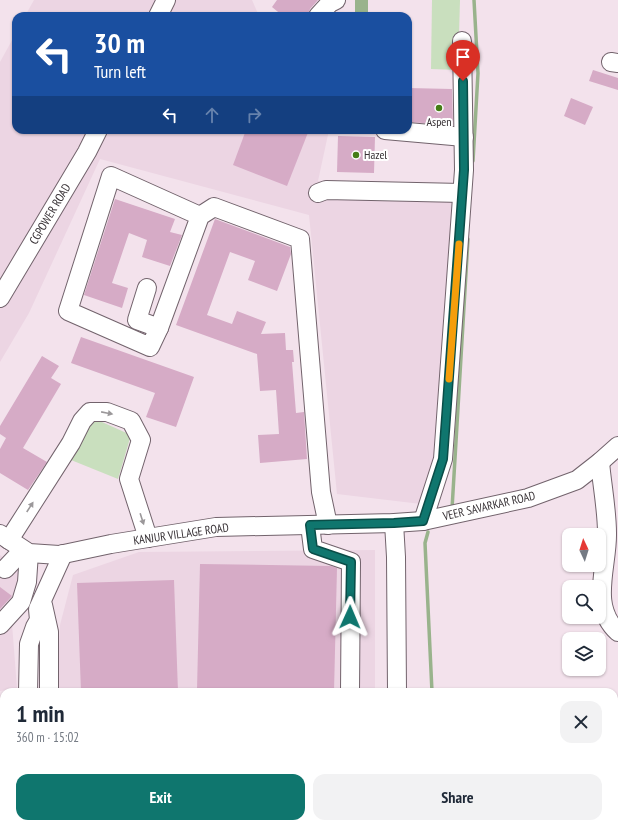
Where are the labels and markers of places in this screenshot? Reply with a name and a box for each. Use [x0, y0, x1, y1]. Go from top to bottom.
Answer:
pin [446, 40, 480, 81]
marker: Aspen [434, 103, 444, 113]
place label: Aspen [426, 114, 452, 129]
place label: Hazel [364, 147, 387, 162]
marker: Hazel [351, 150, 361, 160]

